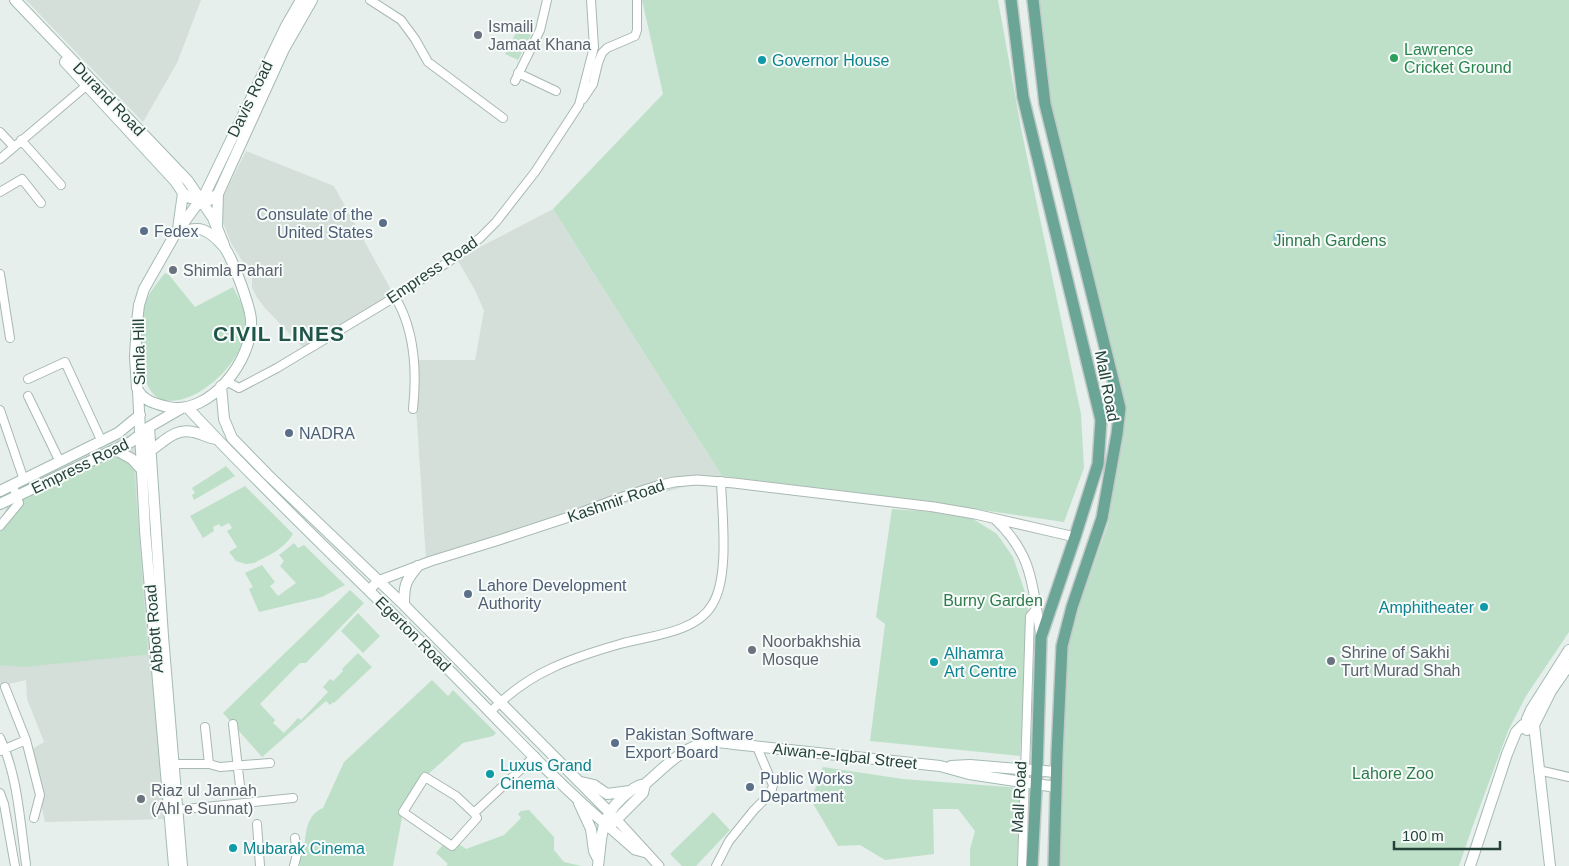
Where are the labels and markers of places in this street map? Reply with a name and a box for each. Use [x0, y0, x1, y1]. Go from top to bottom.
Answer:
place label: Ismaili Jamaat Khana [488, 18, 591, 53]
marker: Ismaili Jamaat Khana [472, 29, 484, 41]
place label: Lawrence Cricket Ground [1404, 41, 1512, 76]
place label: Governor House [772, 52, 889, 69]
marker: Lawrence Cricket Ground [1388, 52, 1400, 64]
marker: Governor House [756, 54, 768, 66]
place label: Consulate of the United States [256, 206, 373, 241]
marker: Consulate of the United States [377, 217, 389, 229]
place label: Fedex [154, 223, 198, 240]
marker: Fedex [138, 225, 150, 237]
place label: Shimla Pahari [183, 262, 283, 279]
marker: Shimla Pahari [167, 264, 179, 276]
place label: NADRA [299, 425, 355, 442]
marker: NADRA [283, 427, 295, 439]
place label: Lahore Development Authority [478, 577, 627, 612]
marker: Lahore Development Authority [462, 588, 474, 600]
place label: Amphitheater [1379, 599, 1475, 616]
marker: Amphitheater [1478, 601, 1490, 613]
place label: Noorbakhshia Mosque [762, 633, 861, 668]
marker: Noorbakhshia Mosque [746, 644, 758, 656]
place label: Shrine of Sakhi Turt Murad Shah [1341, 644, 1460, 679]
place label: Alhamra Art Centre [944, 645, 1017, 680]
marker: Shrine of Sakhi Turt Murad Shah [1325, 655, 1337, 667]
marker: Alhamra Art Centre [928, 656, 940, 668]
place label: Pakistan Software Export Board [625, 726, 754, 761]
marker: Pakistan Software Export Board [609, 737, 621, 749]
place label: Luxus Grand Cinema [500, 757, 592, 792]
marker: Luxus Grand Cinema [484, 768, 496, 780]
place label: Public Works Department [760, 770, 853, 805]
marker: Public Works Department [744, 781, 756, 793]
place label: Riaz ul Jannah (Ahl e Sunnat) [151, 782, 257, 817]
marker: Riaz ul Jannah (Ahl e Sunnat) [135, 793, 147, 805]
place label: Mubarak Cinema [243, 840, 365, 857]
marker: Mubarak Cinema [227, 842, 239, 854]

